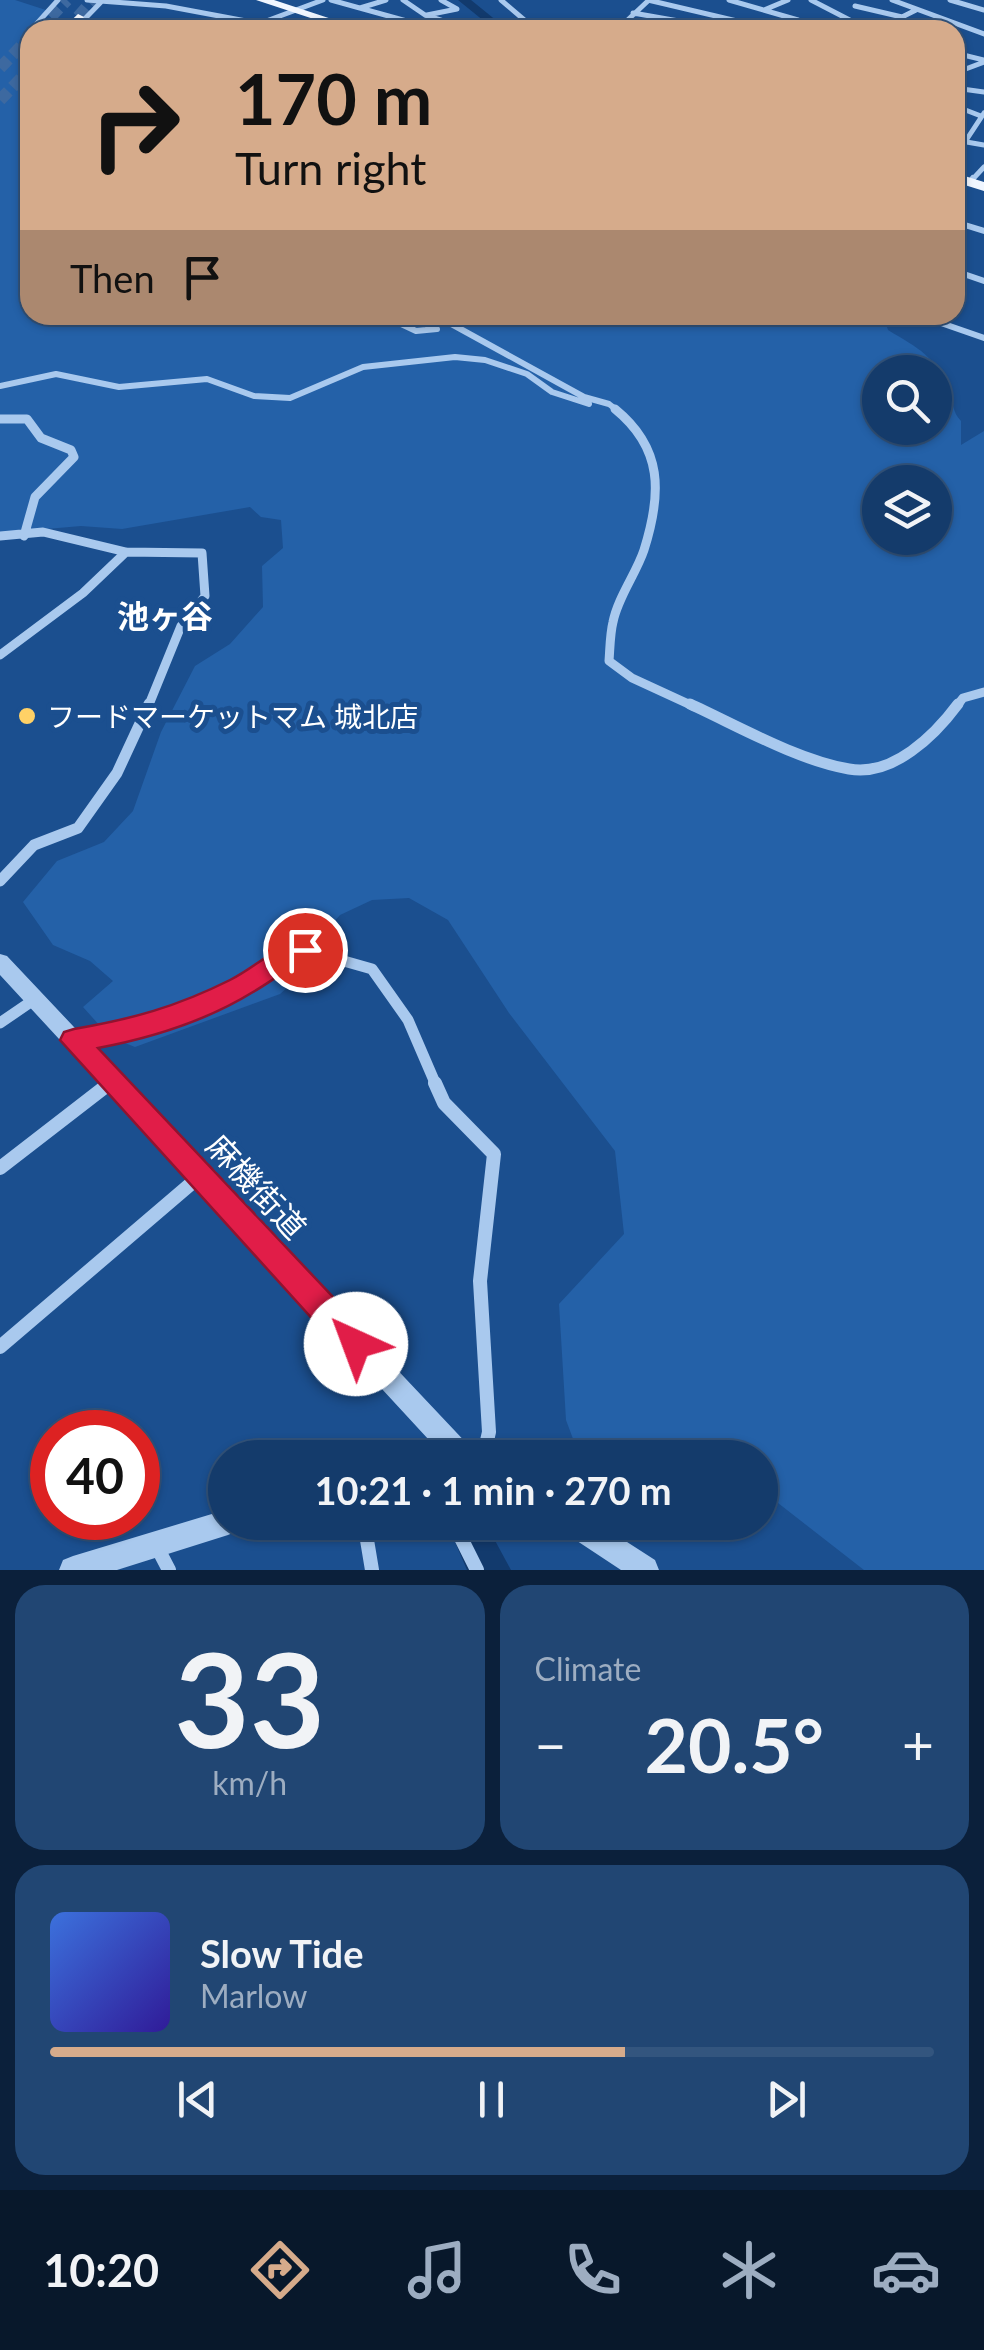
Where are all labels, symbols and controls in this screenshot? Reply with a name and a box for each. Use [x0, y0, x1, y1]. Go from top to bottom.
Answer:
text: 170 m [235, 56, 432, 140]
icon: right [70, 60, 200, 190]
text: Turn right [235, 141, 426, 195]
icon: arrive [175, 250, 230, 305]
text: Then [70, 255, 155, 301]
map controls [862, 355, 952, 555]
button: search [862, 355, 952, 445]
button: layers [862, 465, 952, 555]
district label: 池ヶ谷 [117, 596, 213, 635]
place label: フードマーケットマム 城北店 [47, 699, 418, 733]
marker: フードマーケットマム 城北店 [16, 705, 38, 727]
pin [263, 908, 348, 993]
icon: arrive [278, 923, 333, 978]
street label: 麻機街道 [199, 1126, 315, 1246]
position arrow [304, 1292, 408, 1396]
speed limit sign: 40 [30, 1410, 160, 1540]
text: 10:21 · 1 min · 270 m [314, 1467, 672, 1513]
text: 33 [174, 1620, 325, 1776]
text: Climate [535, 1649, 641, 1688]
text: 20.5° [645, 1699, 824, 1789]
text: − [535, 1711, 566, 1777]
text: + [902, 1711, 934, 1777]
text: km/h [212, 1763, 287, 1802]
text: Slow Tide [200, 1930, 363, 1976]
text: Marlow [200, 1976, 307, 2015]
icon: previous [170, 2072, 225, 2127]
icon: pause [464, 2072, 519, 2127]
icon: next [759, 2072, 814, 2127]
icon: directions [245, 2235, 315, 2305]
icon: music [402, 2235, 472, 2305]
icon: phone [558, 2235, 628, 2305]
icon: climate [714, 2235, 784, 2305]
icon: car [871, 2235, 941, 2305]
text: 10:20 [43, 2243, 159, 2297]

